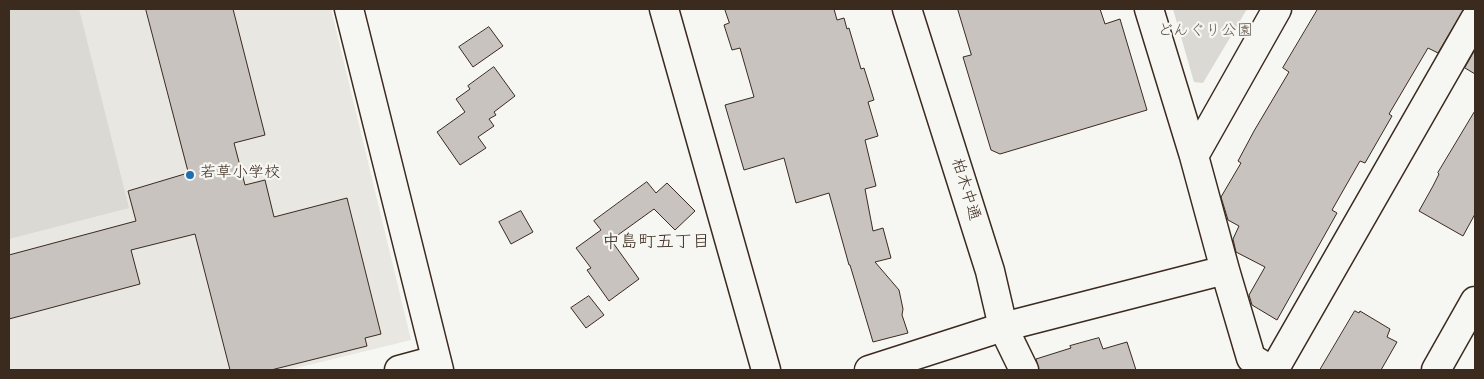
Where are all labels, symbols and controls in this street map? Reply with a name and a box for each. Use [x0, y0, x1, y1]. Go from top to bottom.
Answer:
park label: どんぐり公園 [1157, 23, 1253, 43]
street label: 柏木中通 [945, 157, 983, 223]
place label: 若草小学校 [200, 165, 280, 185]
marker: 若草小学校 [184, 169, 196, 181]
district label: 中島町五丁目 [602, 233, 710, 255]

